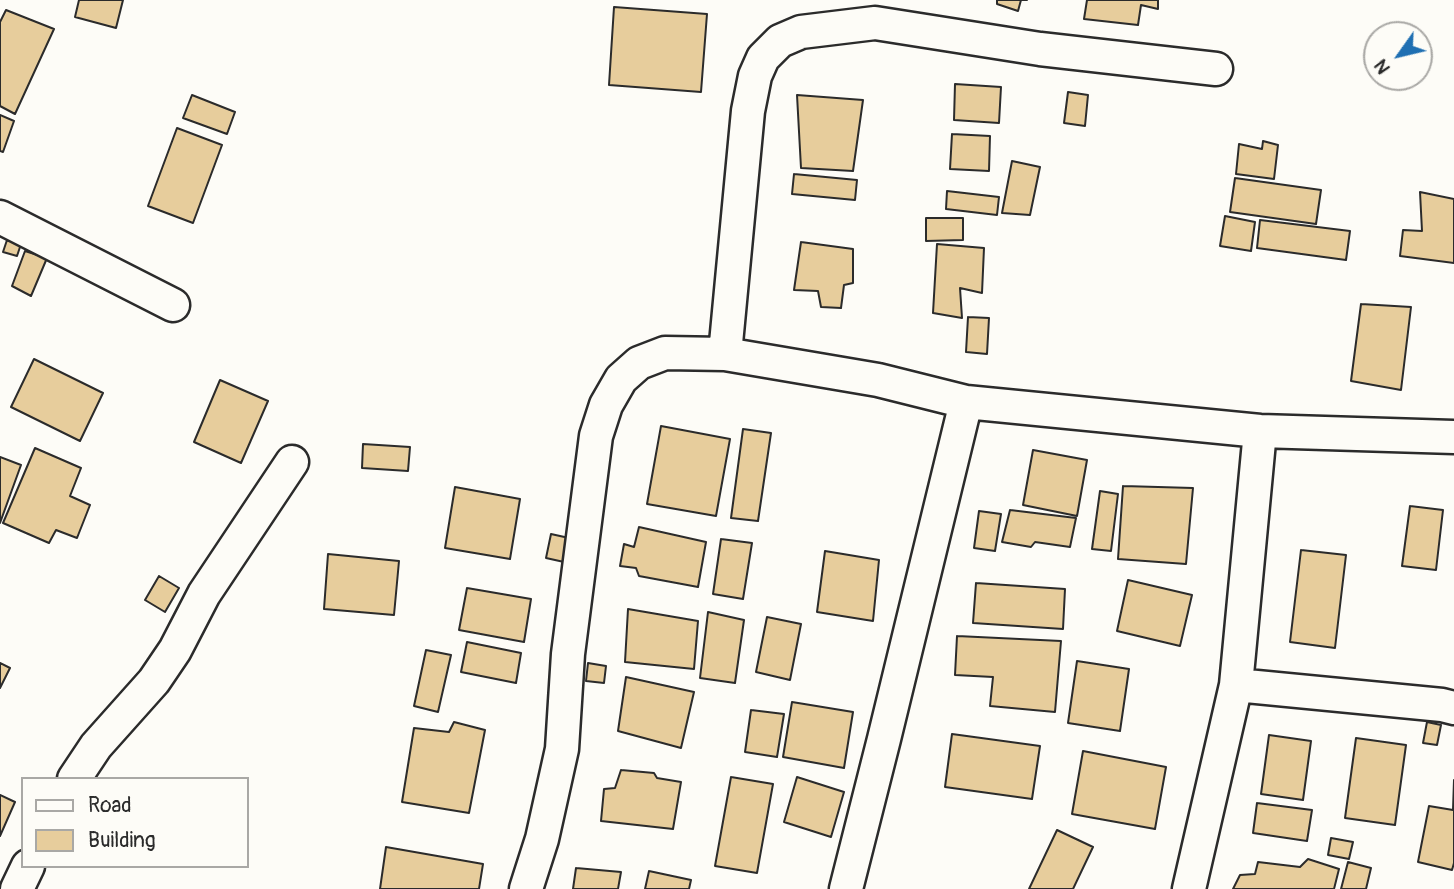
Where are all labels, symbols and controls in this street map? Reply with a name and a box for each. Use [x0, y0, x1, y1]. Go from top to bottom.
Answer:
north arrow [1363, 21, 1433, 91]
text: N [1369, 55, 1396, 79]
legend [21, 777, 248, 868]
text: Road [88, 792, 132, 819]
text: Building [88, 827, 155, 854]

